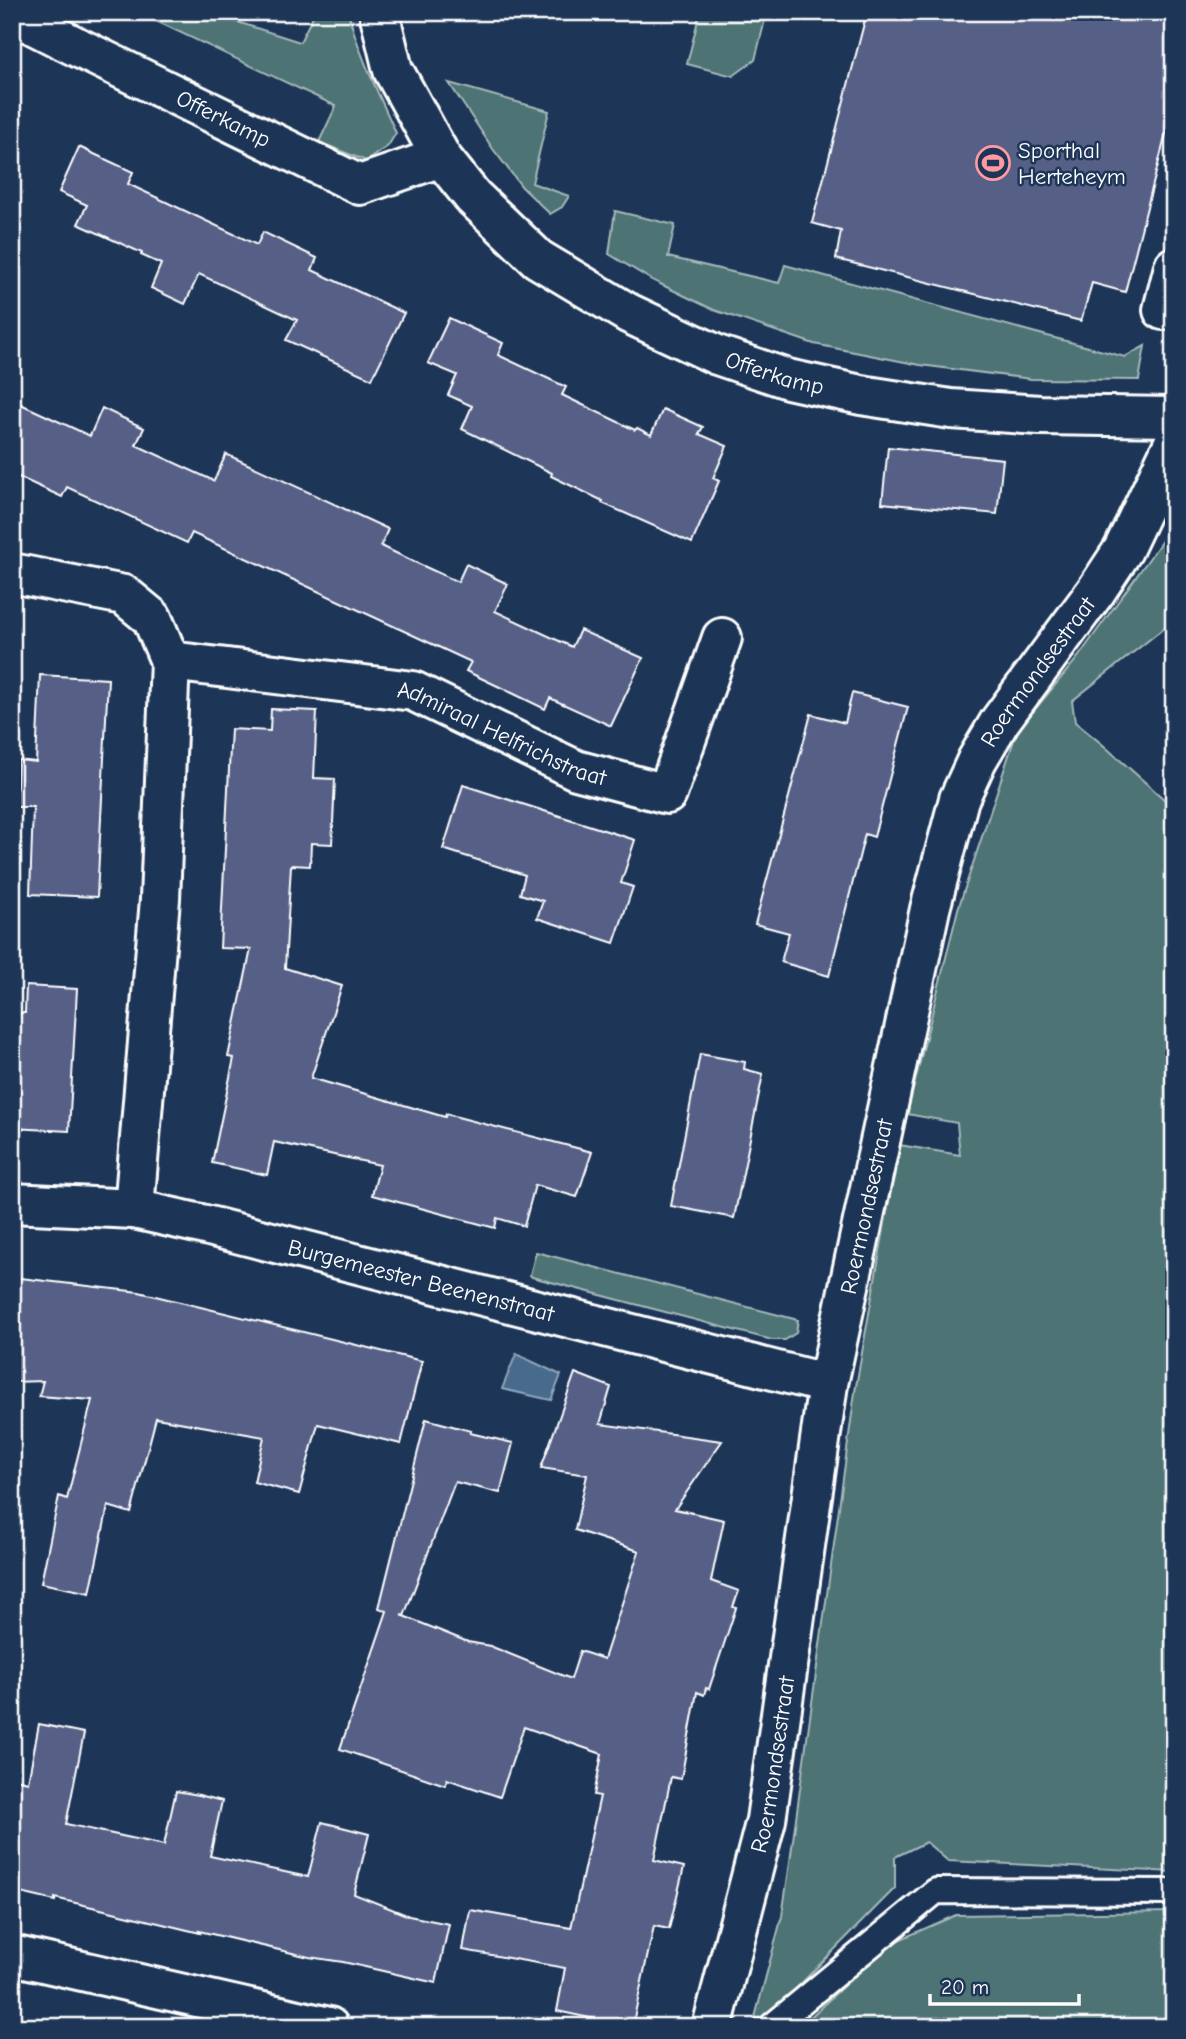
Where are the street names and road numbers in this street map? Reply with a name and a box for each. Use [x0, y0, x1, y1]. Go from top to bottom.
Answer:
street label: Offerkamp [172, 84, 275, 153]
street label: Offerkamp [722, 345, 826, 400]
street label: Roermondsestraat [974, 590, 1102, 752]
street label: Admiraal Helfrichstraat [396, 676, 611, 791]
street label: Roermondsestraat [834, 1115, 898, 1297]
street label: Burgemeester Beenenstraat [285, 1233, 558, 1327]
street label: Roermondsestraat [745, 1673, 800, 1856]

